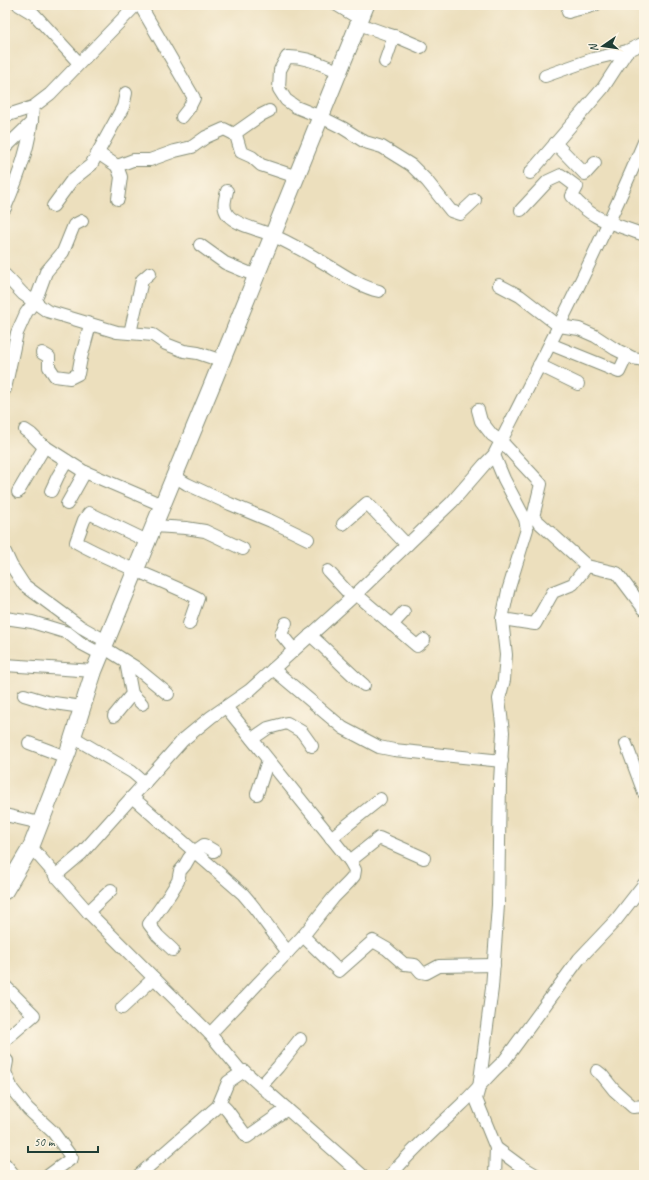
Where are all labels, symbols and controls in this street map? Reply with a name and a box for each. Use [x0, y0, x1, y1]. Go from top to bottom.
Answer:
north arrow [583, 26, 623, 66]
text: N [585, 41, 601, 53]
scale bar [28, 1128, 98, 1154]
text: 50 m [34, 1134, 56, 1150]

